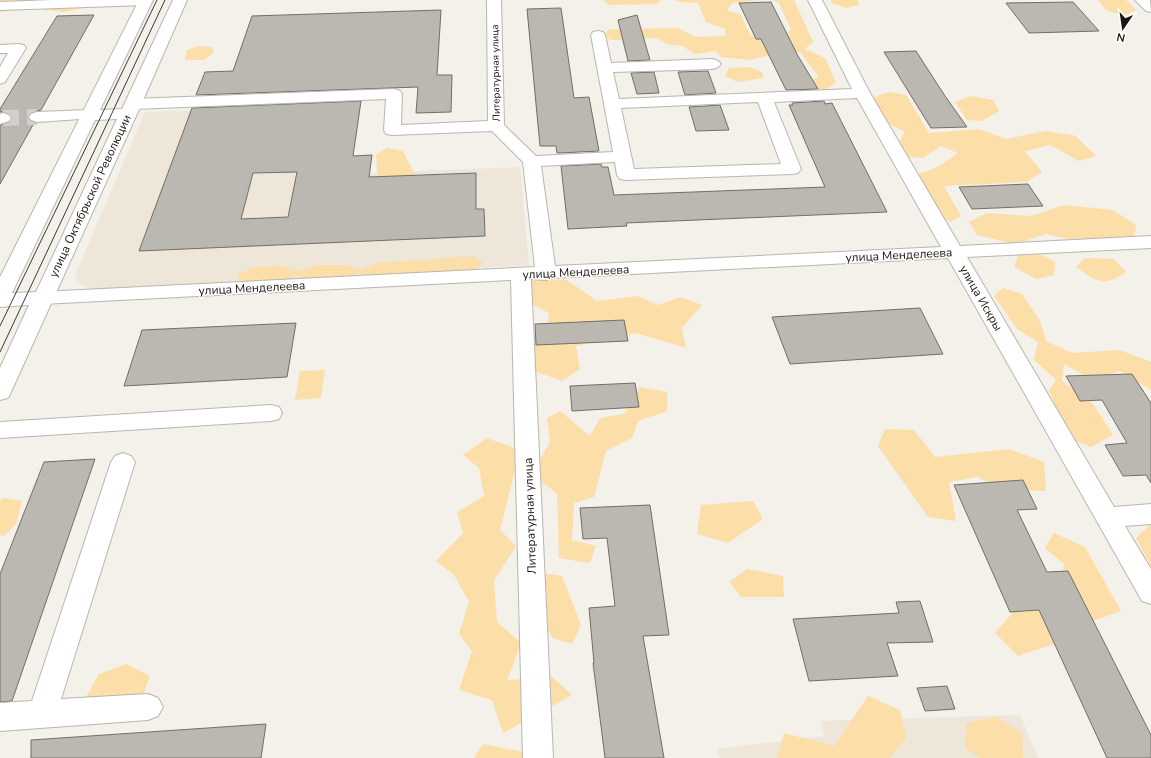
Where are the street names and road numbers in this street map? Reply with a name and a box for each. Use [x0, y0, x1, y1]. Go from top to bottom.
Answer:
street label: Литературная улица [488, 24, 504, 122]
street label: улица Октябрьской Революции [45, 112, 135, 280]
street label: улица Менделеева [845, 244, 953, 266]
street label: улица Менделеева [522, 261, 630, 283]
street label: улица Искры [956, 262, 1006, 334]
street label: улица Менделеева [198, 277, 306, 299]
street label: Литературная улица [520, 457, 540, 575]

